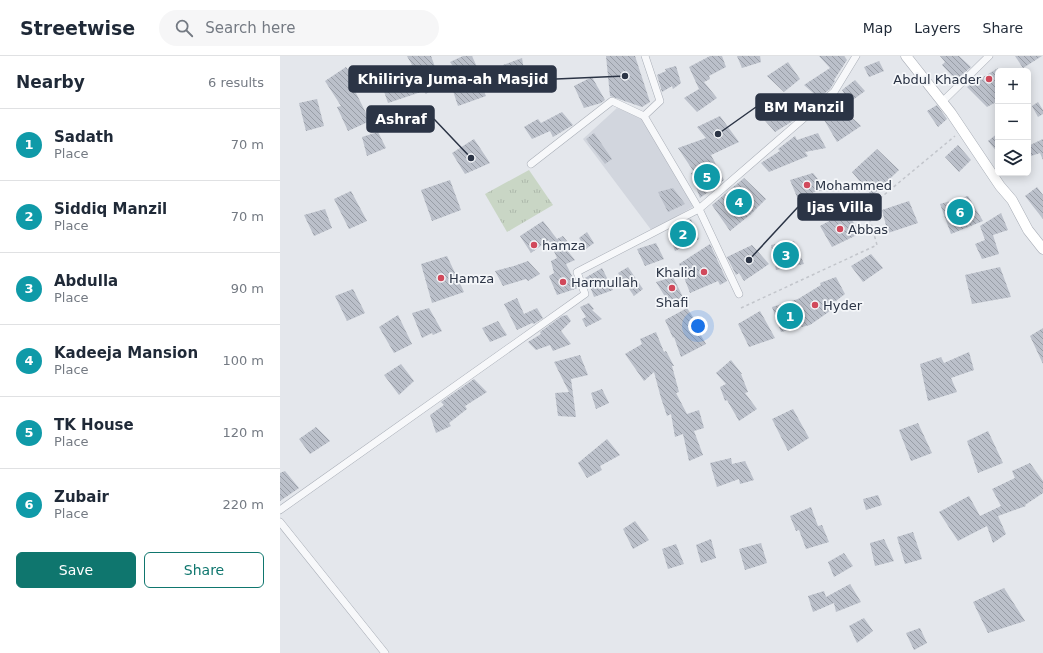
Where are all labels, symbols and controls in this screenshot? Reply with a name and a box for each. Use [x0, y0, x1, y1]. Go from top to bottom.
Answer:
search box [159, 10, 439, 46]
text: Streetwise [20, 17, 135, 39]
icon: search [173, 17, 195, 39]
text: Search here [205, 19, 295, 37]
text: Map [863, 20, 892, 36]
text: Layers [914, 20, 961, 36]
text: Share [983, 20, 1023, 36]
callout: Khiliriya Juma-ah Masjid [349, 66, 556, 92]
map controls [995, 68, 1031, 176]
button: + [995, 68, 1031, 104]
text: Khiliriya Juma-ah Masjid [357, 71, 549, 87]
text: Nearby [16, 72, 85, 92]
place label: Abdul Khader [893, 72, 982, 87]
marker: Abdul Khader [984, 74, 994, 84]
text: 6 results [208, 75, 264, 90]
callout: BM Manzil [756, 94, 853, 120]
text: BM Manzil [764, 99, 844, 115]
button: − [995, 104, 1031, 140]
callout: Ashraf [367, 106, 434, 132]
text: Ashraf [375, 111, 428, 127]
text: Sadath [54, 128, 114, 146]
text: 1 [24, 137, 34, 152]
text: 70 m [231, 137, 264, 152]
button: layers [995, 140, 1031, 176]
text: Place [54, 146, 89, 161]
pin: 5 [694, 162, 720, 192]
place label: Mohammed [815, 178, 892, 193]
marker: Mohammed [802, 180, 812, 190]
pin: 4 [726, 187, 752, 217]
callout: Ijas Villa [798, 194, 881, 220]
pin: 6 [947, 197, 973, 227]
text: Ijas Villa [806, 199, 874, 215]
text: Siddiq Manzil [54, 200, 167, 218]
text: 2 [24, 209, 34, 224]
text: 70 m [231, 209, 264, 224]
text: Place [54, 218, 89, 233]
pin: 2 [670, 219, 696, 249]
place label: Abbas [848, 222, 888, 237]
marker: Abbas [835, 224, 845, 234]
place label: hamza [542, 238, 586, 253]
marker: hamza [529, 240, 539, 250]
pin: 3 [773, 240, 799, 270]
place label: Khalid [656, 265, 696, 280]
marker: Khalid [699, 267, 709, 277]
place label: Hamza [449, 271, 494, 286]
text: Abdulla [54, 272, 118, 290]
marker: Hamza [436, 273, 446, 283]
place label: Harmullah [571, 275, 638, 290]
marker: Harmullah [558, 277, 568, 287]
text: 3 [24, 281, 34, 296]
text: 90 m [231, 281, 264, 296]
marker: Shafi [667, 283, 677, 293]
text: Place [54, 290, 89, 305]
place label: Shafi [656, 295, 688, 310]
place label: Hyder [823, 298, 863, 313]
marker: Hyder [810, 300, 820, 310]
pin: 1 [777, 301, 803, 331]
your location [688, 316, 708, 336]
text: Kadeeja Mansion [54, 344, 198, 362]
text: 4 [24, 353, 34, 368]
text: 100 m [222, 353, 264, 368]
text: Place [54, 362, 89, 377]
text: TK House [54, 416, 134, 434]
text: 5 [24, 425, 34, 440]
text: 120 m [222, 425, 264, 440]
text: Place [54, 434, 89, 449]
text: Zubair [54, 488, 109, 506]
text: 6 [24, 497, 34, 512]
text: 220 m [222, 497, 264, 512]
text: Place [54, 506, 89, 521]
button: Save [16, 552, 136, 588]
button: Share [144, 552, 264, 588]

